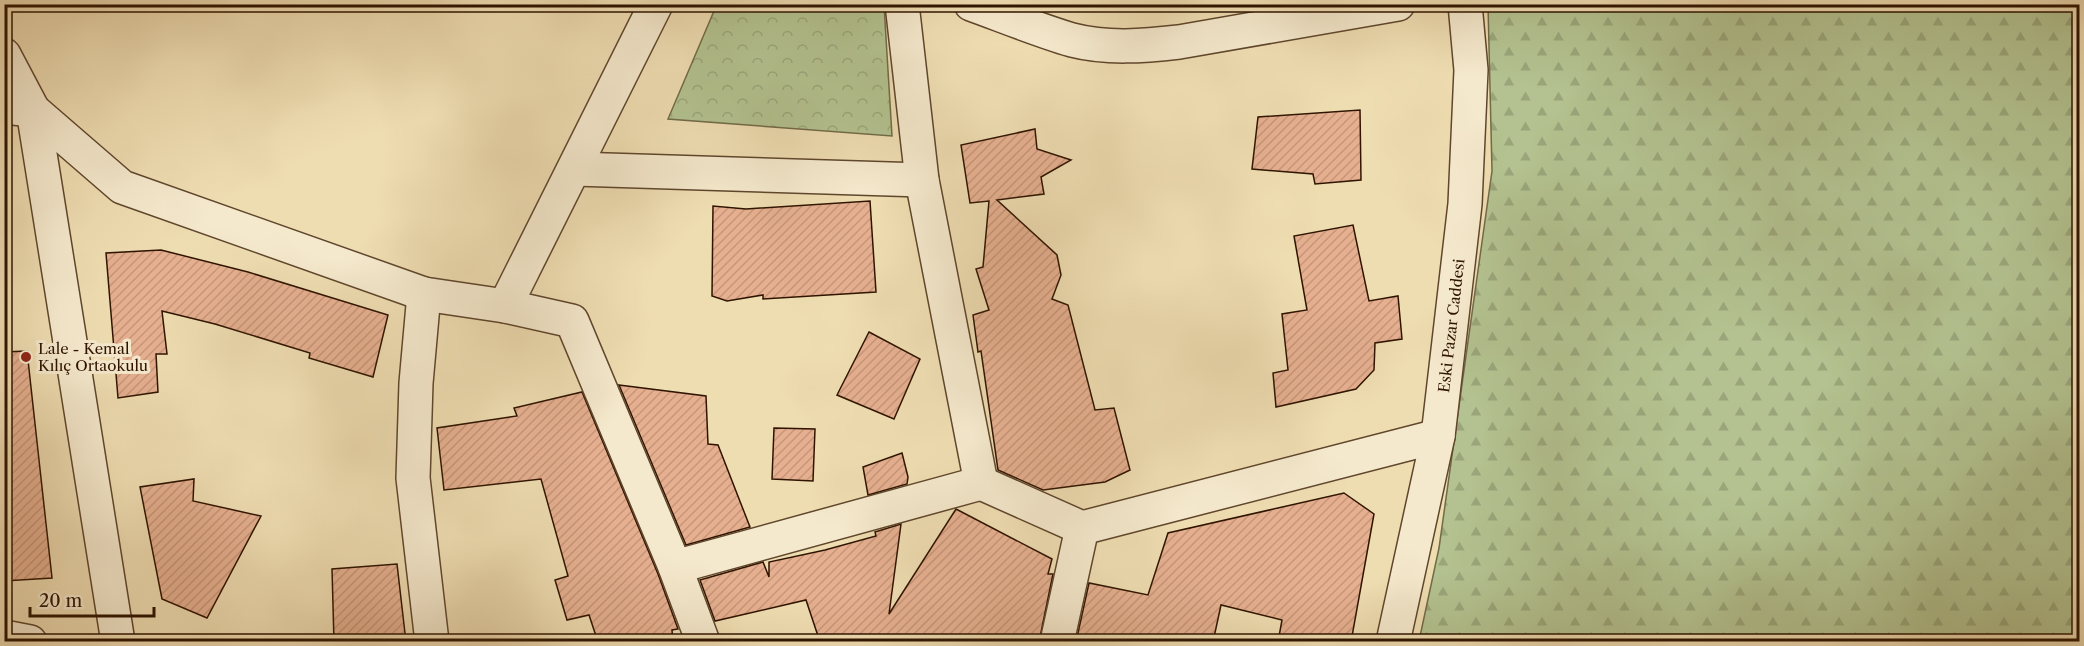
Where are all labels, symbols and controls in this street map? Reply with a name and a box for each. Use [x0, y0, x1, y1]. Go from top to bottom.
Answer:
street label: Eski Pazar Caddesi [1434, 257, 1468, 394]
place label: Lale - Kemal Kılıç Ortaokulu [38, 339, 148, 375]
marker: Lale - Kemal Kılıç Ortaokulu [19, 350, 33, 364]
scale bar [30, 580, 154, 618]
text: 20 m [39, 590, 83, 612]

